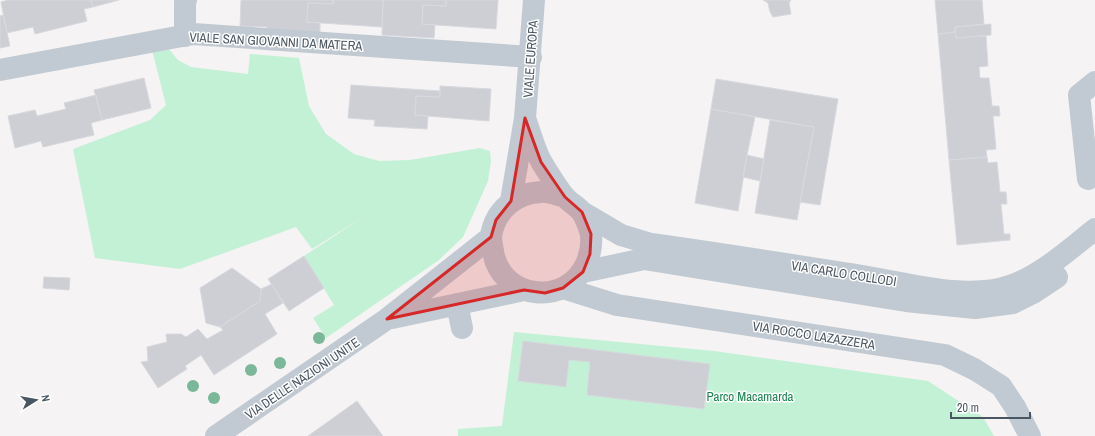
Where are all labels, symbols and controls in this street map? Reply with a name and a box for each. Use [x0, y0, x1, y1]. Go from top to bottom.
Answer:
street label: VIALE EUROPA [519, 19, 542, 98]
street label: VIALE SAN GIOVANNI DA MATERA [189, 28, 364, 55]
street label: VIA CARLO COLLODI [790, 257, 898, 290]
street label: VIA ROCCO LAZAZZERA [751, 317, 877, 354]
street label: VIA DELLE NAZIONI UNITE [242, 334, 363, 423]
north arrow [16, 380, 56, 420]
park label: Parco Macamarda [706, 388, 794, 405]
text: N [38, 394, 53, 403]
scale bar [951, 394, 1030, 420]
text: 20 m [957, 400, 979, 416]

